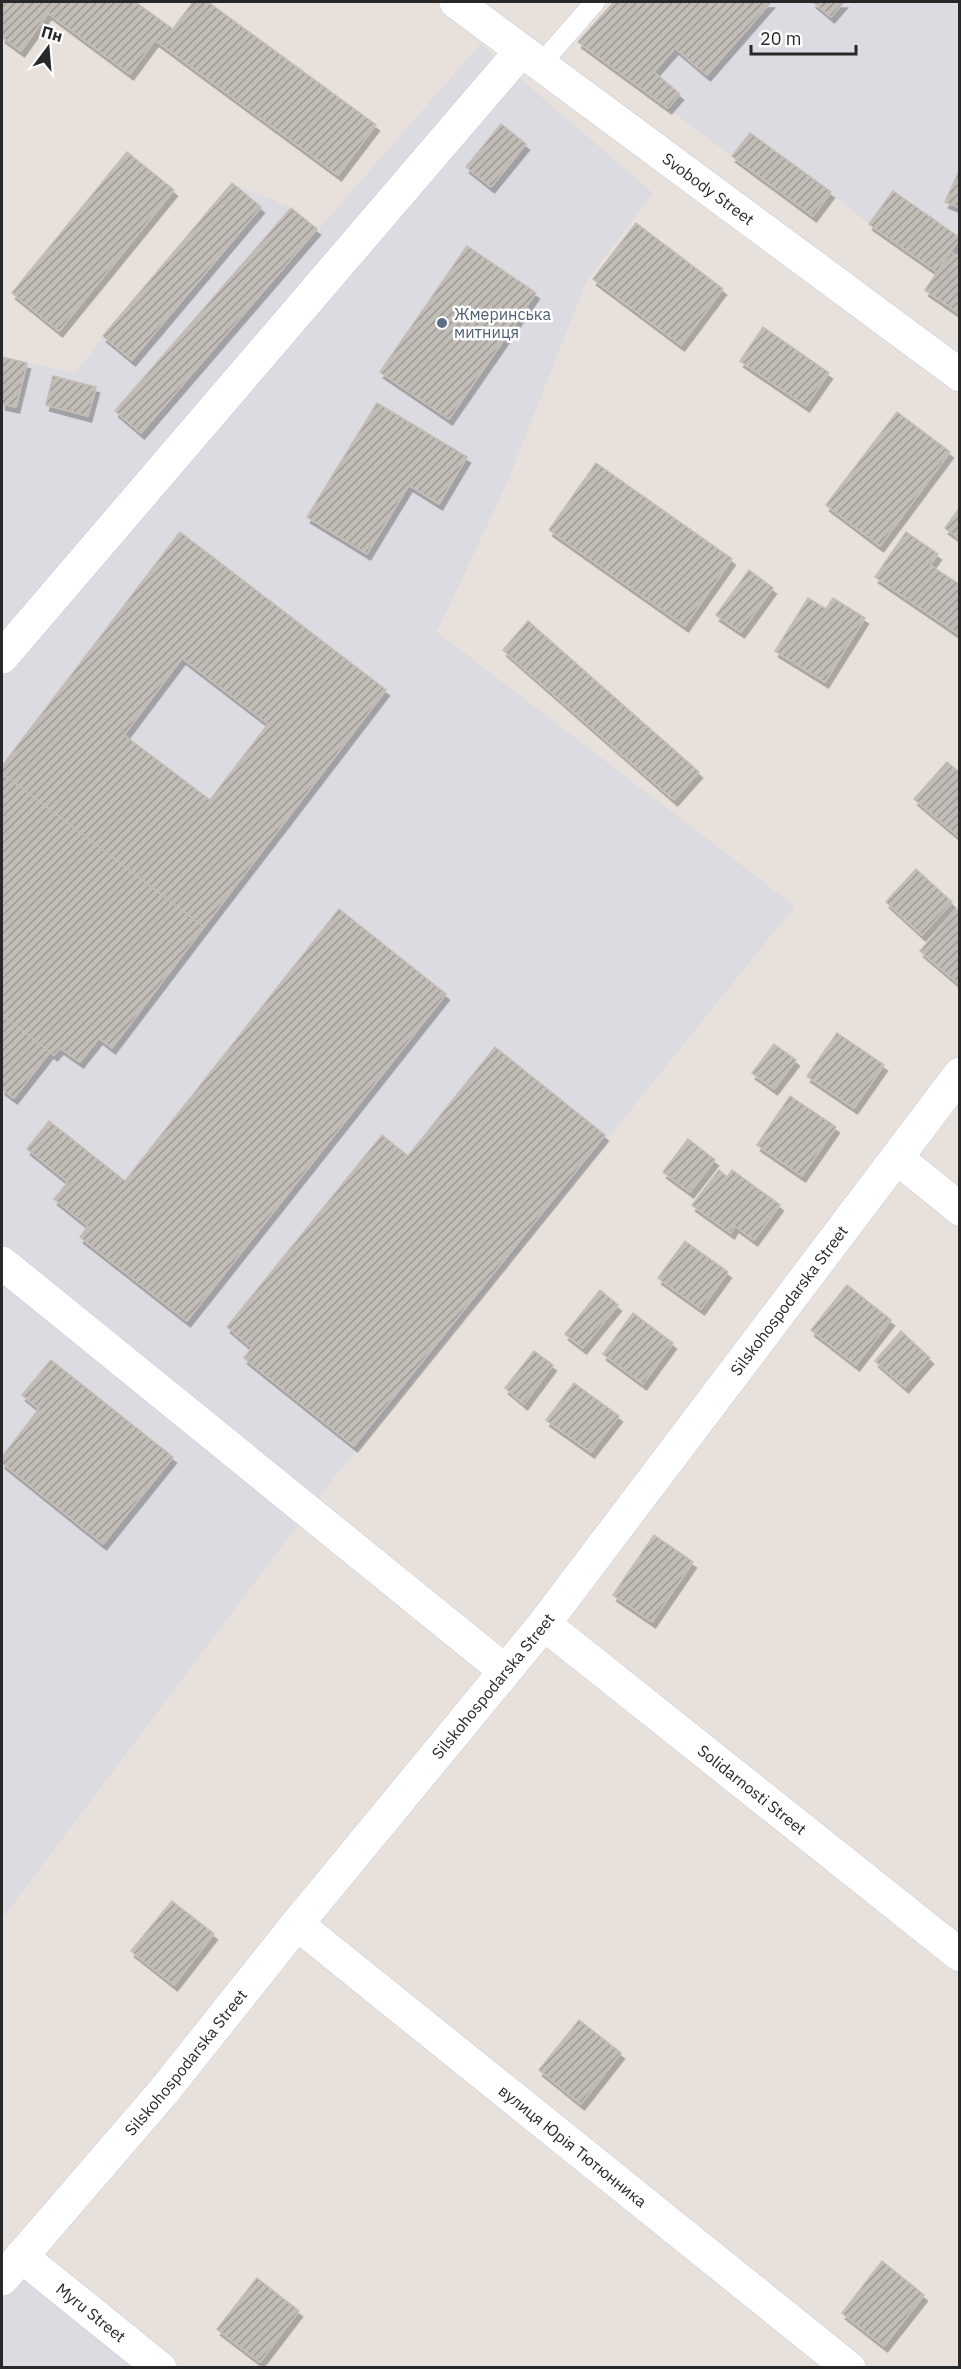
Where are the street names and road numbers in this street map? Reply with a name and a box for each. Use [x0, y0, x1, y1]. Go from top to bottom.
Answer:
street label: Svobody Street [659, 148, 758, 229]
street label: Silskohospodarska Street [726, 1221, 852, 1379]
street label: Silskohospodarska Street [427, 1609, 559, 1763]
street label: Solidarnosti Street [694, 1740, 811, 1839]
street label: Silskohospodarska Street [120, 1985, 251, 2140]
street label: вулиця Юрія Тютюнника [495, 2080, 651, 2212]
street label: Myru Street [52, 2278, 130, 2347]

